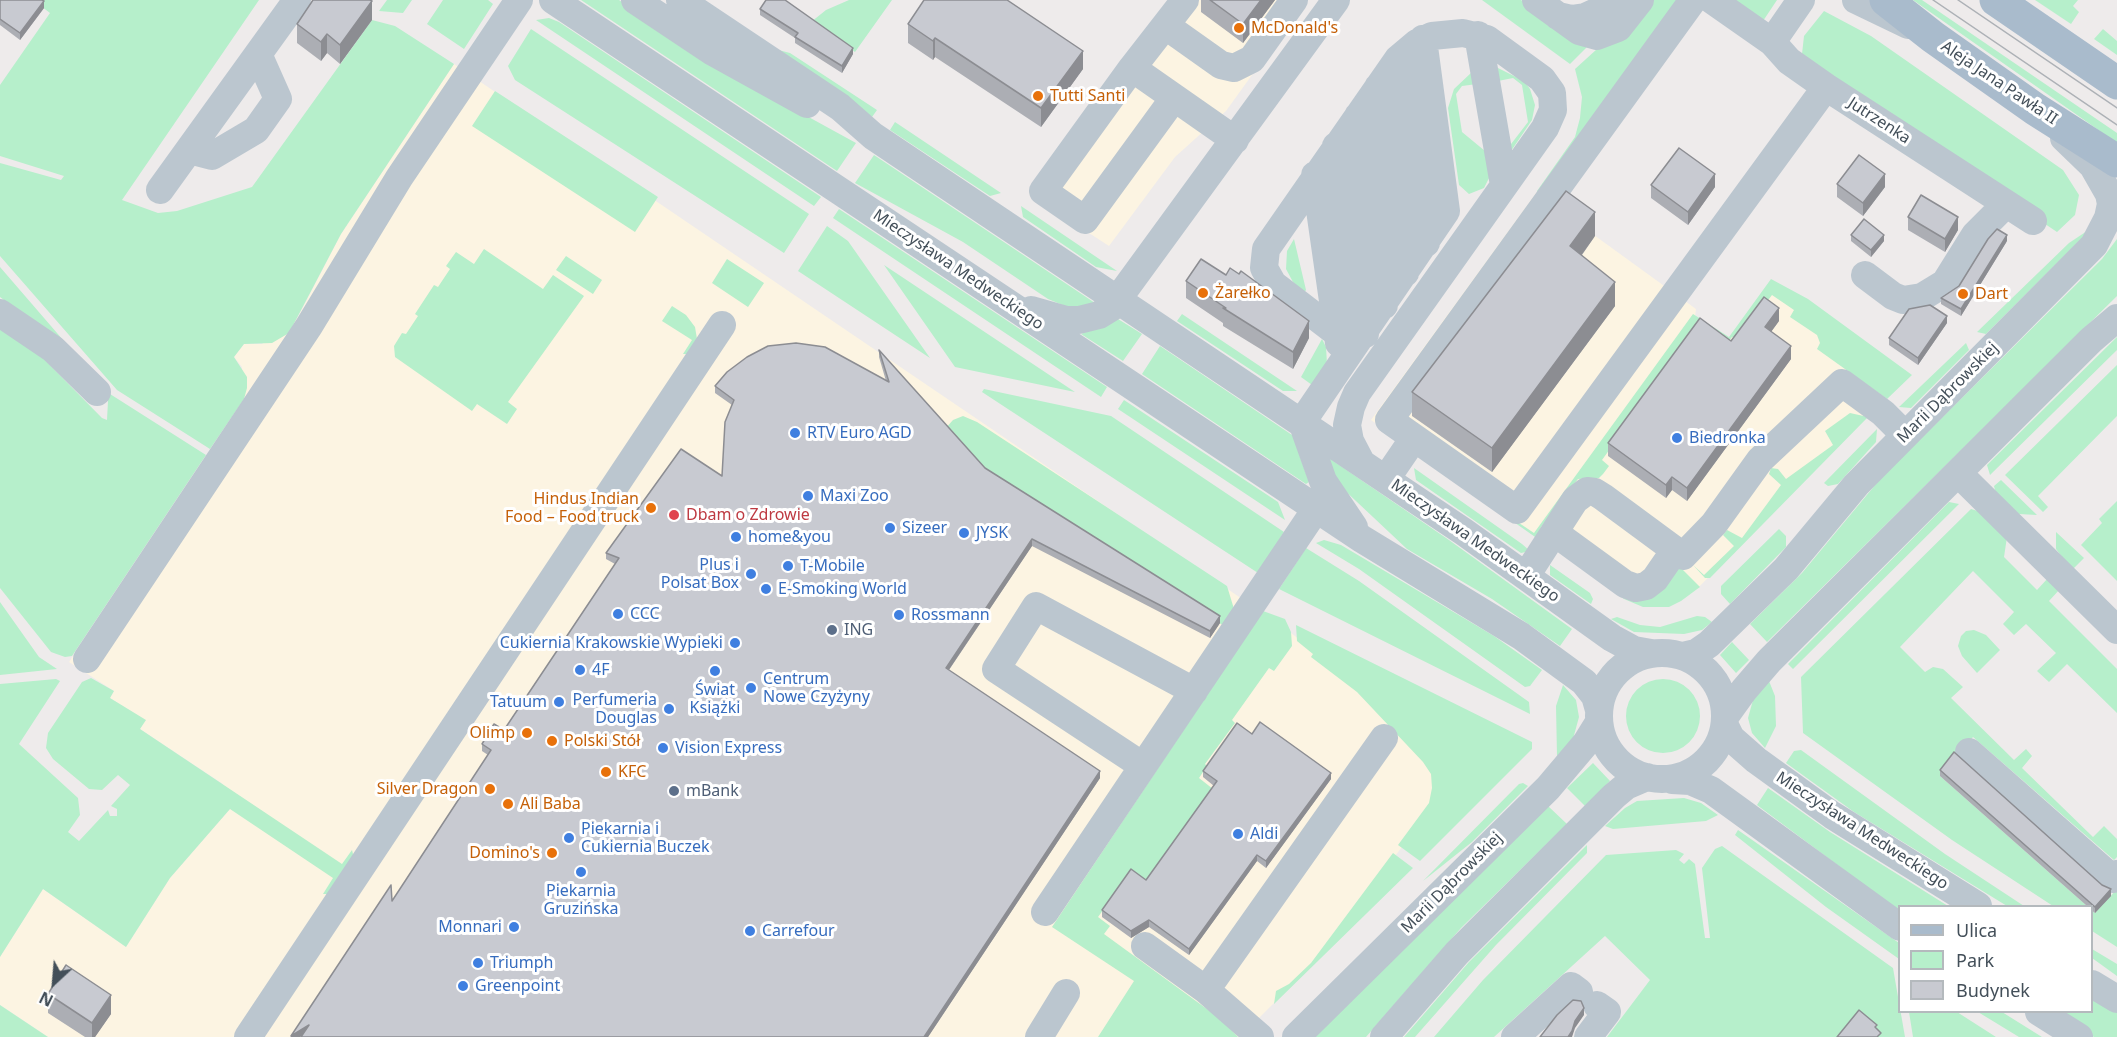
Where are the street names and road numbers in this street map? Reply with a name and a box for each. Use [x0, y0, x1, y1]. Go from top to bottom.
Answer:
street label: Aleja Jana Pawła II [1937, 37, 2061, 129]
street label: Jutrzenka [1844, 94, 1914, 148]
street label: Mieczysława Medweckiego [869, 206, 1047, 334]
street label: Marii Dąbrowskiej [1894, 339, 2002, 447]
street label: Mieczysława Medweckiego [1387, 475, 1563, 607]
street label: Mieczysława Medweckiego [1772, 768, 1952, 894]
street label: Marii Dąbrowskiej [1398, 829, 1506, 937]

